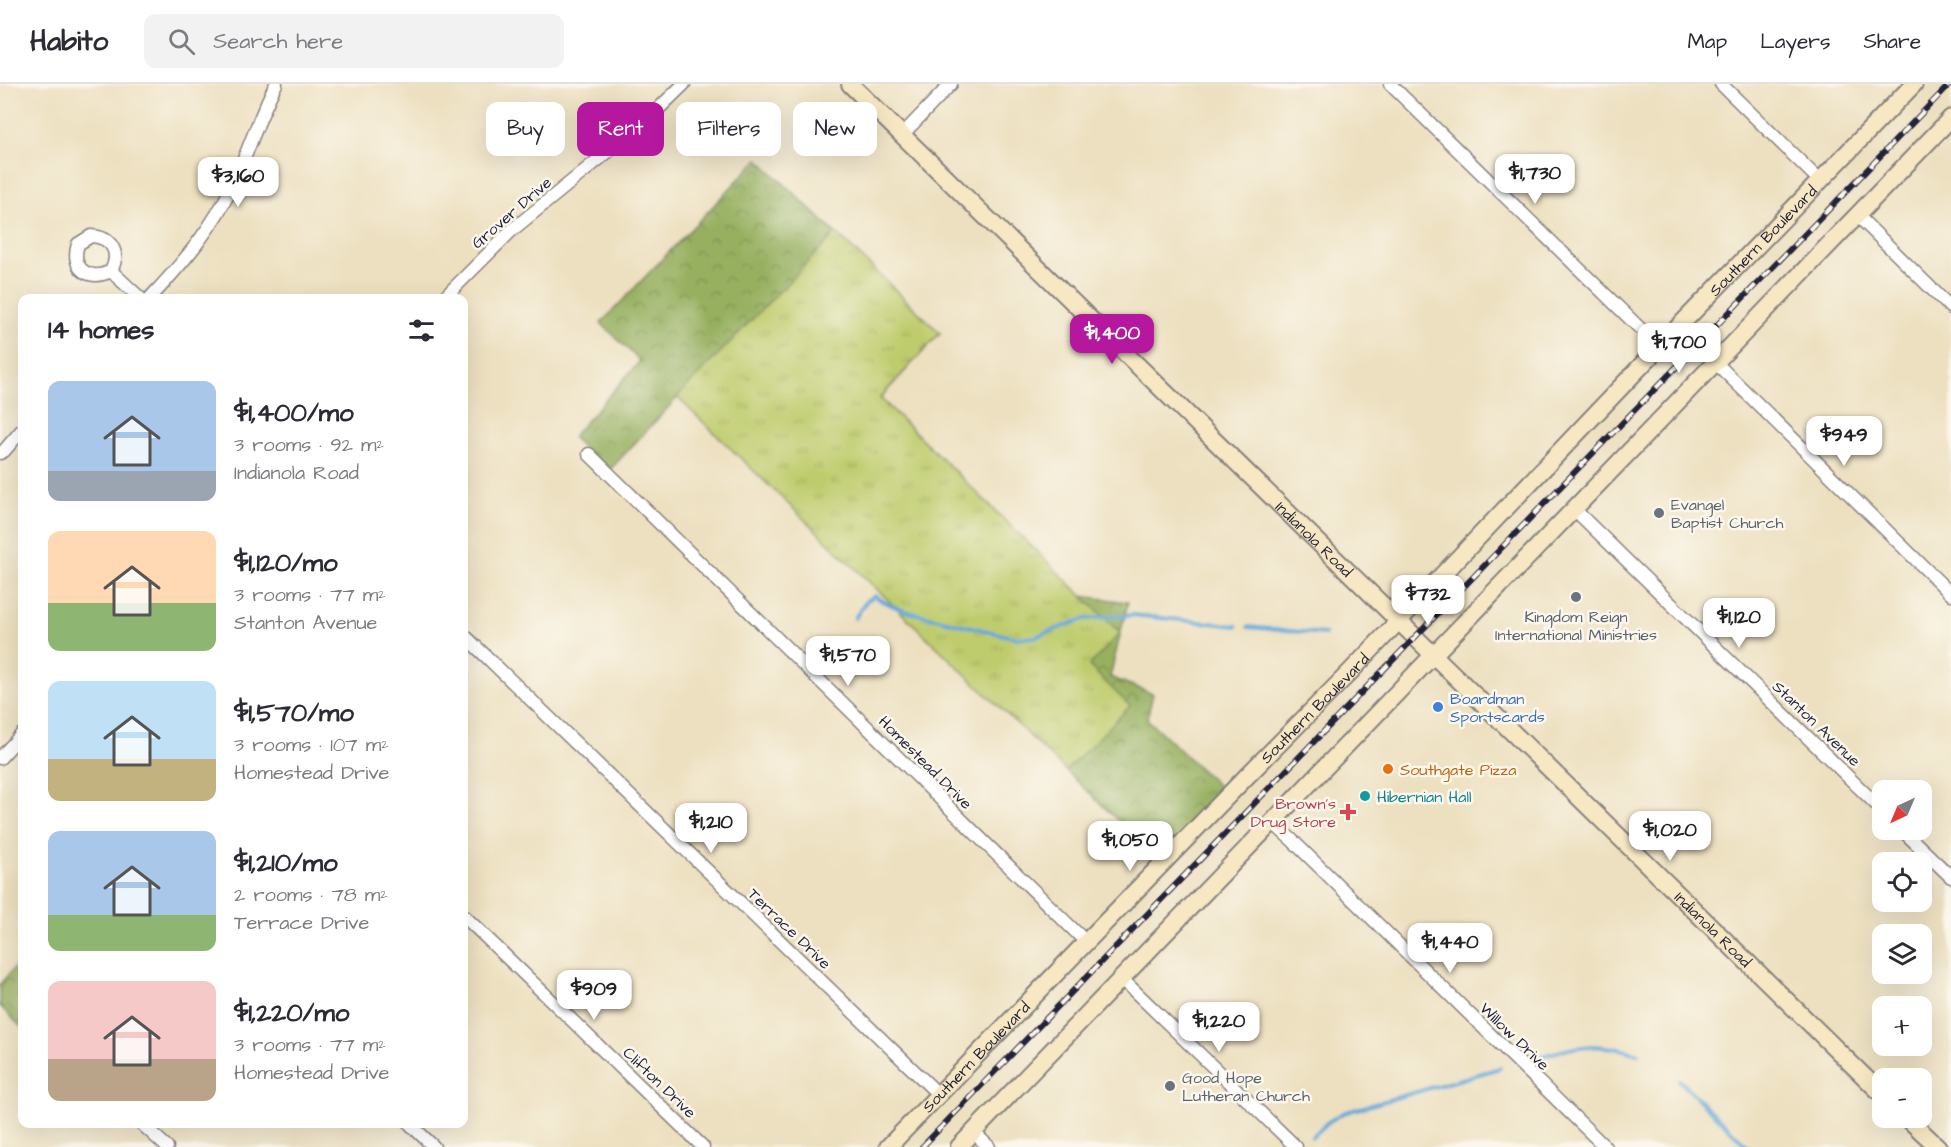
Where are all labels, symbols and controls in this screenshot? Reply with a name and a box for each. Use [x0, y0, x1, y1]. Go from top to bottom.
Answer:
search box [144, 14, 564, 68]
text: Habito [30, 22, 108, 61]
icon: search [165, 25, 198, 58]
text: Search here [213, 26, 343, 57]
text: Map [1687, 27, 1727, 56]
text: Layers [1760, 27, 1830, 56]
text: Share [1863, 27, 1921, 56]
chip: Buy [486, 102, 565, 156]
chip: Rent [577, 102, 664, 156]
chip: Filters [676, 102, 781, 156]
chip: New [793, 102, 877, 156]
pin: $1,730 [1486, 154, 1584, 205]
pin: $3,160 [189, 157, 287, 208]
text: $1,730 [1509, 159, 1561, 187]
text: $3,160 [212, 162, 264, 190]
street label: Grover Drive [467, 172, 557, 254]
street label: Southern Boulevard [1704, 180, 1822, 301]
text: 14 homes [48, 312, 154, 348]
icon: filters [405, 314, 438, 347]
pin: $1,400 [1063, 314, 1161, 365]
text: $1,400 [1084, 319, 1140, 347]
pin: $1,700 [1630, 323, 1728, 374]
text: $1,700 [1652, 328, 1706, 356]
text: $1,400/mo [234, 395, 354, 431]
icon: home [96, 405, 168, 477]
pin: $949 [1808, 416, 1880, 467]
text: $949 [1820, 421, 1868, 449]
text: 3 rooms · 92 m² [234, 431, 384, 459]
text: Indianola Road [234, 459, 359, 487]
place label: Evangel Baptist Church [1671, 494, 1784, 534]
street label: Indianola Road [1270, 497, 1357, 582]
marker: Evangel Baptist Church [1652, 506, 1666, 520]
text: $1,120/mo [234, 545, 338, 581]
icon: home [96, 555, 168, 627]
pin: $732 [1392, 575, 1464, 626]
text: $732 [1405, 580, 1451, 608]
text: 3 rooms · 77 m² [234, 581, 386, 609]
marker: Kingdom Reign International Ministries [1569, 590, 1583, 604]
pin: $1,120 [1690, 598, 1788, 649]
text: $1,120 [1717, 603, 1761, 631]
place label: Kingdom Reign International Ministries [1495, 606, 1657, 646]
text: Stanton Avenue [234, 609, 377, 637]
pin: $1,570 [799, 636, 897, 687]
text: $1,570 [820, 641, 876, 669]
street label: Southern Boulevard [1256, 649, 1374, 769]
street label: Stanton Avenue [1767, 676, 1865, 772]
place label: Boardman Sportscards [1450, 688, 1545, 728]
text: $1,570/mo [234, 695, 354, 731]
marker: Boardman Sportscards [1431, 700, 1445, 714]
icon: home [96, 705, 168, 777]
street label: Homestead Drive [874, 711, 977, 815]
text: 3 rooms · 107 m² [234, 731, 389, 759]
text: Homestead Drive [234, 759, 389, 787]
place label: Southgate Pizza [1400, 759, 1516, 782]
marker: Southgate Pizza [1381, 762, 1395, 776]
north arrow [1872, 780, 1932, 840]
map controls [1872, 780, 1932, 1128]
place label: Hibernian Hall [1377, 786, 1471, 808]
marker: Hibernian Hall [1358, 789, 1372, 803]
place label: Brown's Drug Store [1251, 793, 1336, 834]
pin: $1,210 [662, 803, 760, 854]
marker: Brown's Drug Store [1341, 805, 1355, 819]
text: $1,210 [689, 808, 733, 836]
pin: $1,020 [1621, 811, 1719, 862]
text: $1,020 [1643, 816, 1697, 844]
pin: $1,050 [1081, 821, 1179, 872]
text: $1,050 [1102, 826, 1158, 854]
text: $1,210/mo [234, 845, 338, 881]
button: locate [1872, 852, 1932, 912]
icon: home [96, 855, 168, 927]
text: 2 rooms · 78 m² [234, 881, 388, 909]
street label: Terrace Drive [743, 883, 836, 974]
street label: Indianola Road [1669, 887, 1756, 972]
text: Terrace Drive [234, 909, 369, 937]
pin: $1,440 [1401, 923, 1499, 974]
button: layers [1872, 924, 1932, 984]
text: $1,440 [1421, 928, 1479, 956]
pin: $909 [558, 970, 630, 1021]
text: $909 [571, 975, 617, 1003]
text: $1,220/mo [234, 995, 349, 1031]
button: + [1872, 996, 1932, 1056]
street label: Southern Boulevard [917, 997, 1035, 1118]
street label: Willow Drive [1475, 998, 1554, 1076]
pin: $1,220 [1170, 1002, 1268, 1053]
icon: home [96, 1005, 168, 1077]
text: $1,220 [1193, 1007, 1245, 1035]
text: 3 rooms · 77 m² [234, 1031, 386, 1059]
street label: Clifton Drive [618, 1042, 701, 1124]
text: Homestead Drive [234, 1059, 389, 1087]
place label: Good Hope Lutheran Church [1182, 1067, 1310, 1107]
button: − [1872, 1068, 1932, 1128]
marker: Good Hope Lutheran Church [1163, 1079, 1177, 1093]

